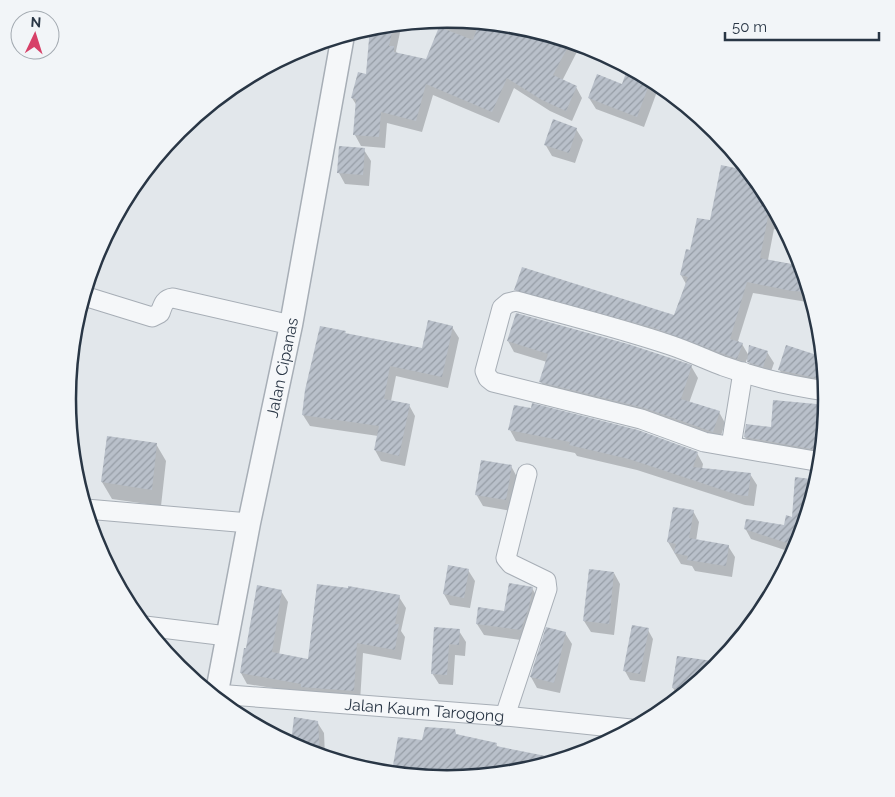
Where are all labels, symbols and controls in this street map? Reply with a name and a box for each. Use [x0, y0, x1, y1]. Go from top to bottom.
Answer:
north arrow [10, 10, 60, 60]
scale bar [725, 10, 879, 42]
text: N [30, 14, 42, 30]
text: 50 m [732, 18, 767, 36]
street label: Jalan Cipanas [263, 316, 302, 419]
street label: Jalan Kaum Tarogong [344, 695, 505, 726]

